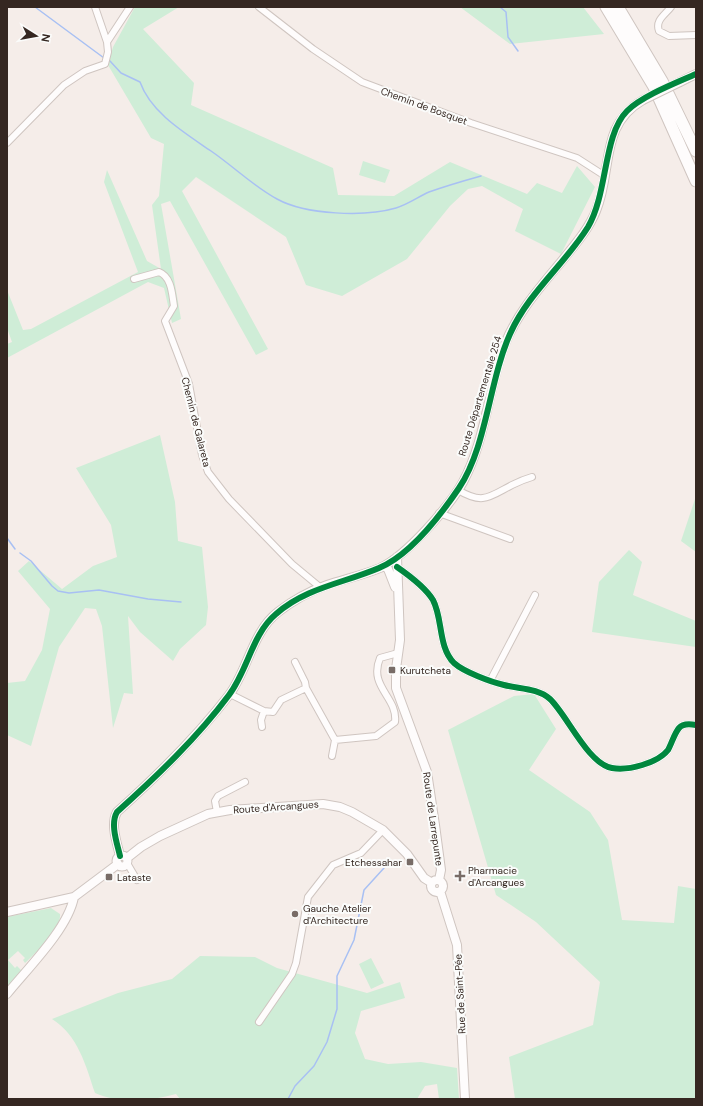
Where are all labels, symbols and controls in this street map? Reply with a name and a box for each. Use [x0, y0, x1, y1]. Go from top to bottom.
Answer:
north arrow [16, 16, 56, 56]
text: N [38, 33, 53, 43]
street label: Chemin de Bosquet [379, 84, 469, 128]
street label: Route Départementale 254 [456, 334, 504, 458]
street label: Chemin de Galareta [179, 376, 213, 468]
place label: Kurutcheta [400, 664, 451, 677]
marker: Kurutcheta [387, 665, 397, 675]
street label: Route de Larrepunte [420, 771, 446, 867]
street label: Route d'Arcangues [233, 798, 319, 816]
place label: Etchessahar [345, 856, 402, 869]
marker: Etchessahar [405, 857, 415, 867]
place label: Pharmacie d'Arcangues [468, 864, 524, 889]
place label: Lataste [117, 871, 152, 884]
marker: Pharmacie d'Arcangues [455, 871, 465, 881]
marker: Lataste [104, 872, 114, 882]
place label: Gauche Atelier d'Architecture [303, 902, 372, 927]
marker: Gauche Atelier d'Architecture [290, 909, 300, 919]
street label: Rue de Saint-Pée [451, 953, 469, 1034]

